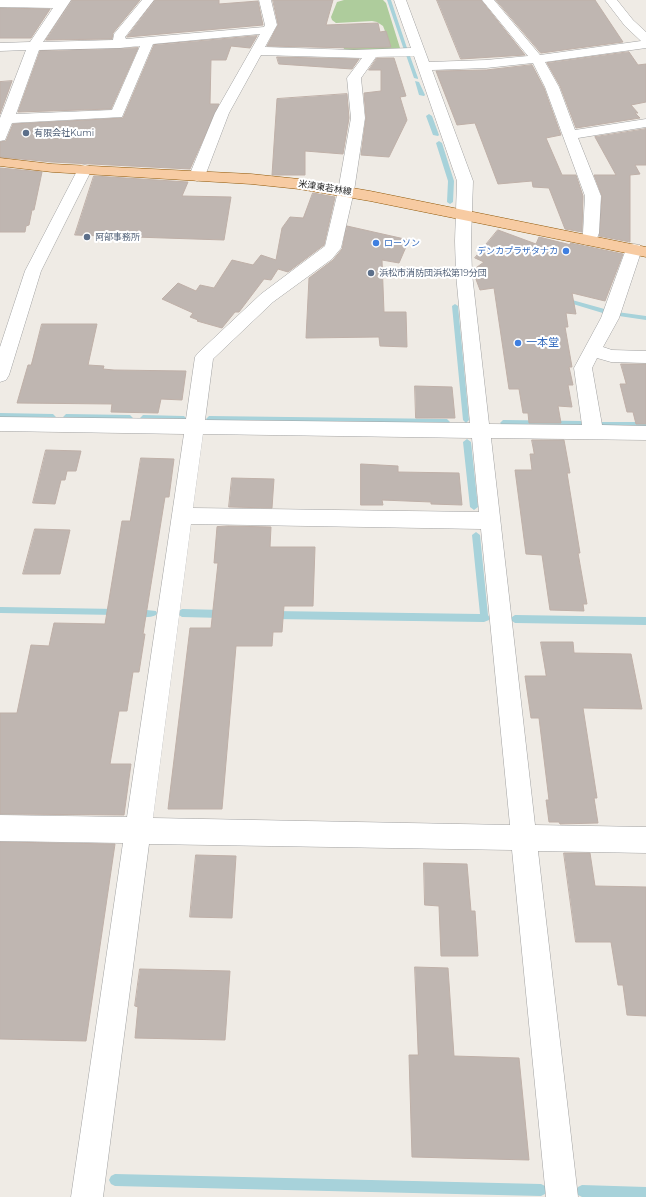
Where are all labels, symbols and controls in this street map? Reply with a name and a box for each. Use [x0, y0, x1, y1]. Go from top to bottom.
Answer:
marker: 有限会社Kumi [21, 128, 31, 138]
place label: 有限会社Kumi [34, 128, 94, 138]
street label: 米津東若林線 [297, 178, 353, 198]
marker: 阿部事務所 [82, 232, 92, 242]
place label: 阿部事務所 [95, 232, 140, 242]
marker: ローソン [371, 238, 381, 248]
place label: ローソン [384, 238, 420, 248]
place label: デンカプラザタナカ [477, 246, 558, 256]
marker: デンカプラザタナカ [561, 246, 571, 256]
marker: 浜松市消防団浜松第19分団 [366, 268, 376, 278]
place label: 浜松市消防団浜松第19分団 [379, 268, 487, 278]
place label: 一本堂 [526, 336, 559, 350]
marker: 一本堂 [513, 338, 523, 348]

